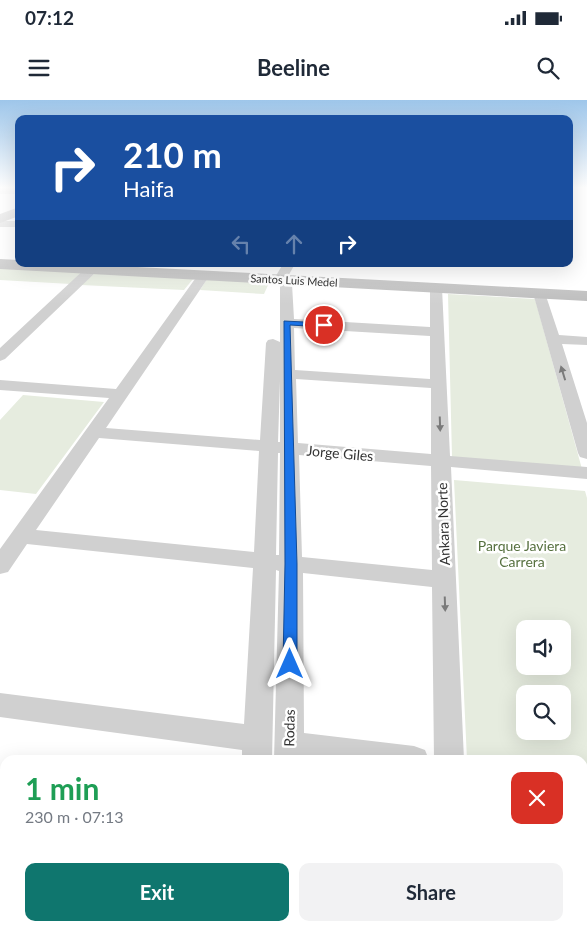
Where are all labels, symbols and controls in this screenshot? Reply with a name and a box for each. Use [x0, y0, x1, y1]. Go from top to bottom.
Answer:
text: 07:12 [25, 6, 74, 29]
icon: menu [25, 54, 53, 82]
text: Beeline [257, 54, 330, 81]
icon: search [534, 54, 562, 82]
text: 210 m [123, 133, 222, 175]
icon: right [40, 135, 105, 200]
text: Haifa [123, 175, 174, 202]
icon: left [227, 230, 255, 258]
icon: ahead [280, 230, 308, 258]
icon: right [333, 230, 361, 258]
street label: Santos Luis Medel [250, 271, 338, 289]
pin [303, 304, 345, 346]
icon: arrive [310, 311, 338, 339]
one-way arrow [559, 365, 567, 380]
one-way arrow [436, 416, 444, 432]
street label: Jorge Giles [306, 442, 374, 464]
street label: Ankara Norte [433, 482, 453, 566]
park label: Parque Javiera Carrera [478, 537, 566, 570]
one-way arrow [441, 596, 449, 612]
map controls [516, 620, 571, 740]
button: sound [516, 620, 571, 675]
position arrow [263, 637, 315, 689]
button: search [516, 685, 571, 740]
street label: Rodas [280, 709, 298, 747]
text: 1 min [25, 770, 99, 806]
button: close [511, 772, 563, 824]
text: 230 m · 07:13 [25, 807, 124, 826]
button: Exit [25, 863, 289, 921]
button: Share [299, 863, 563, 921]

